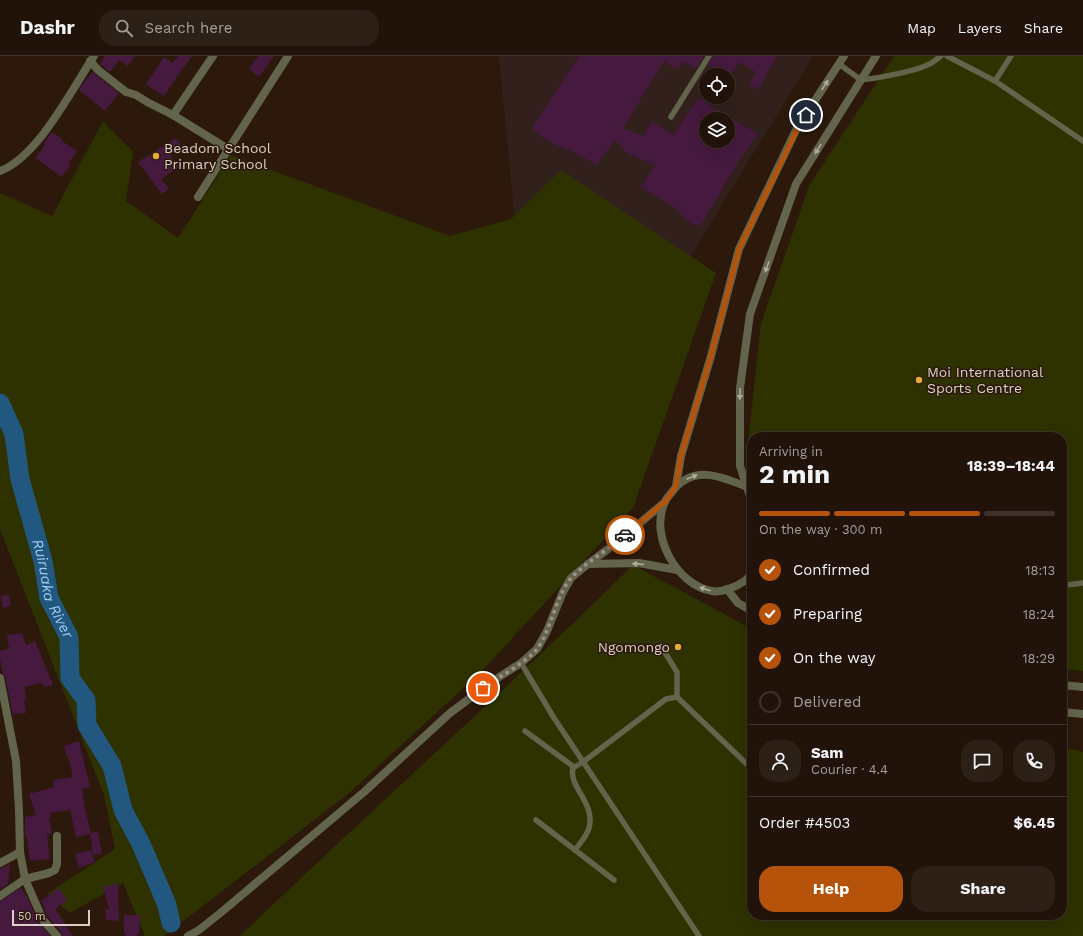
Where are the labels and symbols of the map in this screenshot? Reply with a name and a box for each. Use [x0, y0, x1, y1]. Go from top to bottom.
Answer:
one-way arrow [821, 80, 829, 90]
pin [789, 98, 823, 132]
place label: Beadom School Primary School [164, 140, 272, 172]
one-way arrow [815, 143, 822, 155]
marker: Beadom School Primary School [151, 151, 161, 161]
one-way arrow [763, 262, 769, 274]
place label: Moi International Sports Centre [927, 364, 1044, 396]
marker: Moi International Sports Centre [914, 375, 924, 385]
one-way arrow [737, 388, 743, 401]
one-way arrow [686, 474, 698, 480]
courier [605, 515, 645, 555]
water label: Ruiruaka River [28, 537, 78, 642]
one-way arrow [632, 560, 644, 567]
one-way arrow [699, 586, 711, 592]
place label: Ngomongo [598, 639, 670, 655]
marker: Ngomongo [673, 642, 683, 652]
pin [466, 671, 500, 705]
scale bar [12, 908, 90, 927]

